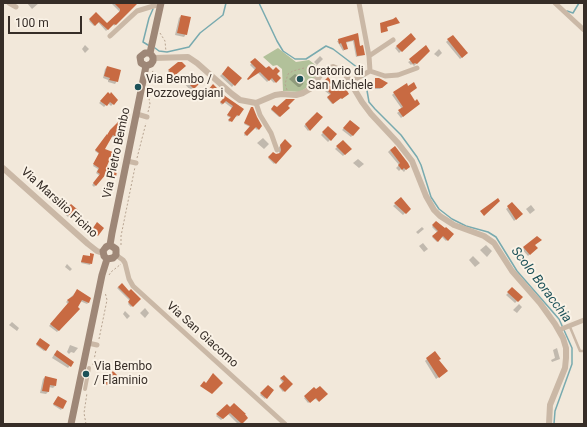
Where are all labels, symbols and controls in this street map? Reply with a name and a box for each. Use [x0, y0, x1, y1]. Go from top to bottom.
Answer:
scale bar [10, 8, 84, 34]
text: 100 m [15, 16, 49, 30]
place label: Oratorio di San Michele [308, 65, 373, 93]
place label: Via Bembo / Pozzoveggiani [146, 73, 223, 101]
marker: Oratorio di San Michele [295, 74, 305, 84]
marker: Via Bembo / Pozzoveggiani [133, 82, 143, 92]
street label: Via Pietro Bembo [100, 106, 134, 200]
street label: Via Marsilio Ficino [18, 165, 100, 241]
water label: Scolo Boracchia [507, 244, 575, 326]
street label: Via San Giacomo [163, 299, 241, 371]
place label: Via Bembo / Flaminio [94, 360, 152, 388]
marker: Via Bembo / Flaminio [81, 369, 91, 379]

